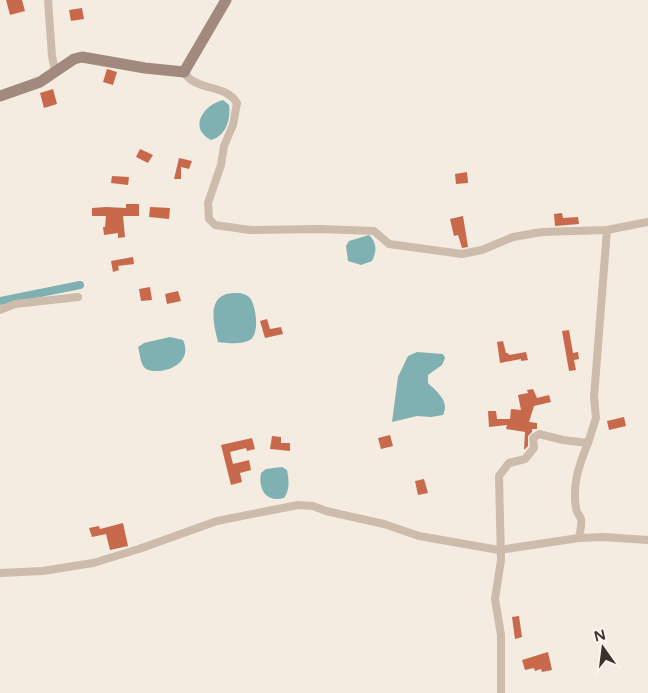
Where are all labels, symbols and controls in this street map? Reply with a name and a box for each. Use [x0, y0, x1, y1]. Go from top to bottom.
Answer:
north arrow [578, 623, 628, 673]
text: N [592, 626, 607, 645]

